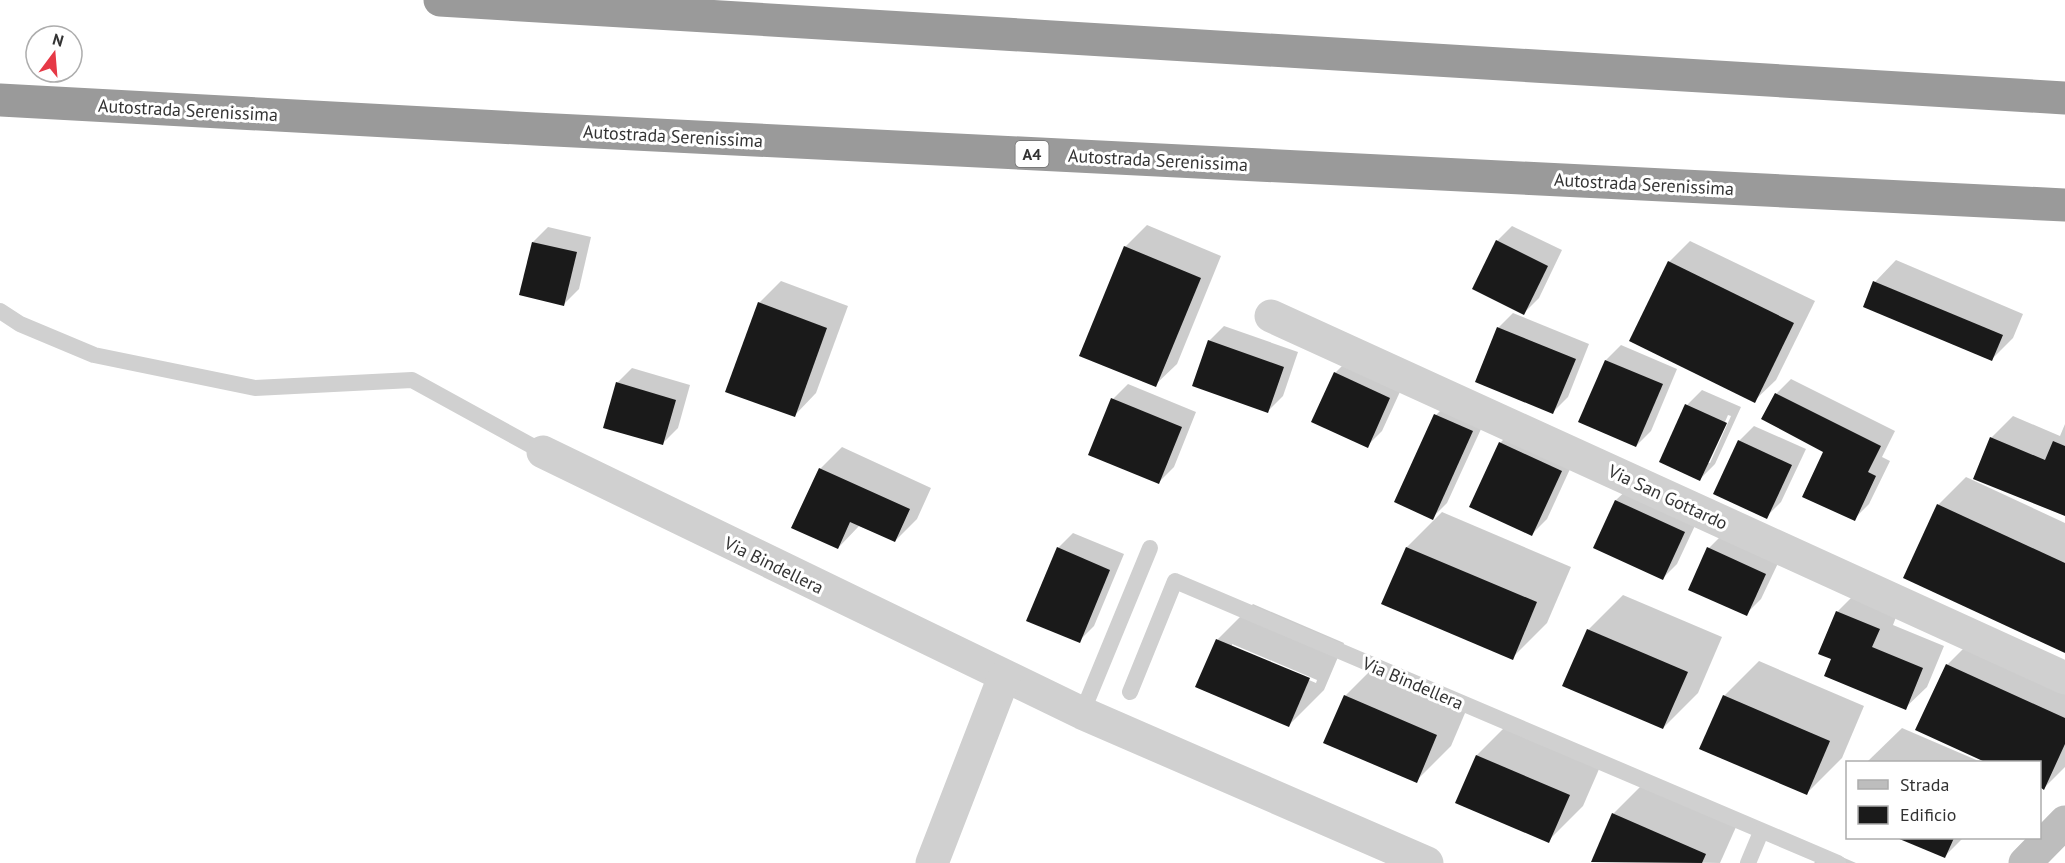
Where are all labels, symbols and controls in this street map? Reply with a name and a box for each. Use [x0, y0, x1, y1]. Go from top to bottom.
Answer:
north arrow [24, 24, 84, 84]
text: N [50, 29, 66, 51]
street label: Autostrada Serenissima [97, 94, 279, 126]
street label: Autostrada Serenissima [582, 120, 764, 152]
road number: A4 [1016, 141, 1048, 167]
street label: Autostrada Serenissima [1067, 144, 1249, 176]
street label: Autostrada Serenissima [1553, 168, 1735, 200]
street label: Via San Gottardo [1604, 459, 1731, 535]
street label: Via Bindellera [720, 531, 827, 599]
street label: Via Bindellera [1358, 651, 1467, 715]
legend [1846, 761, 2041, 839]
text: Strada [1900, 773, 1949, 796]
text: Edificio [1900, 803, 1956, 826]

